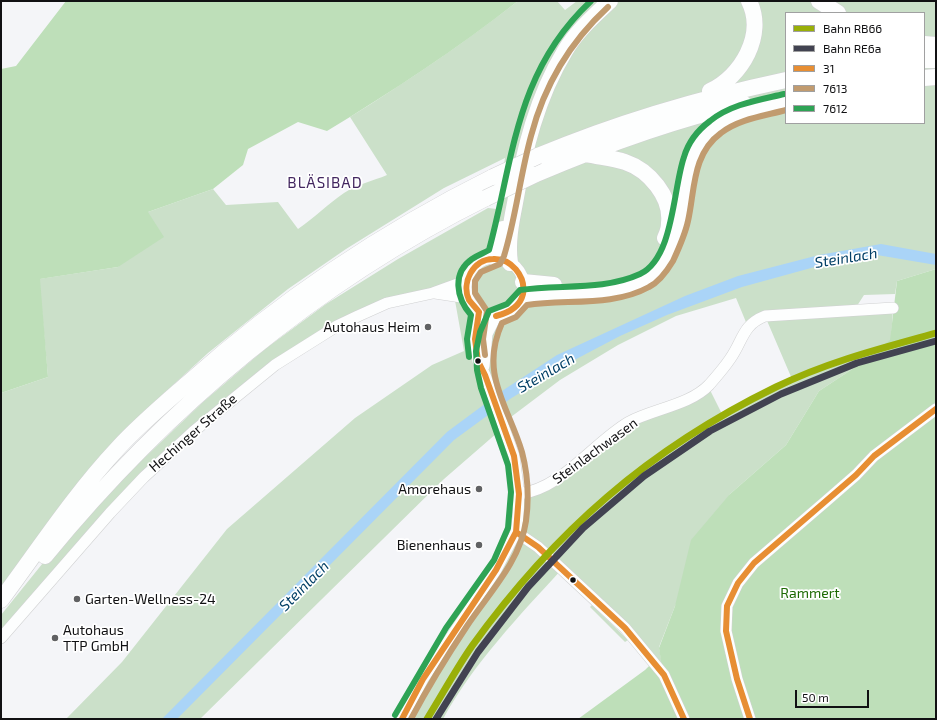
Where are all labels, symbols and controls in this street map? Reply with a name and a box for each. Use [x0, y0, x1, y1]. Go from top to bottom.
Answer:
legend [785, 12, 925, 124]
text: Bahn RB66 [823, 21, 882, 35]
text: Bahn RE6a [823, 41, 881, 55]
text: 31 [823, 61, 834, 75]
text: 7613 [823, 81, 847, 95]
text: 7612 [823, 101, 848, 115]
district label: BLÄSIBAD [287, 174, 363, 192]
water label: Steinlach [813, 244, 879, 272]
place label: Autohaus Heim [323, 319, 420, 335]
marker: Autohaus Heim [423, 322, 433, 332]
water label: Steinlach [514, 349, 578, 397]
unlabelled marker [473, 356, 483, 366]
street label: Hechinger Straße [146, 390, 240, 476]
street label: Steinlachwasen [549, 415, 641, 487]
place label: Amorehaus [398, 481, 471, 497]
marker: Amorehaus [474, 484, 484, 494]
place label: Bienenhaus [397, 537, 471, 553]
marker: Bienenhaus [474, 540, 484, 550]
water label: Steinlach [275, 557, 333, 615]
unlabelled marker [568, 575, 578, 585]
park label: Rammert [780, 585, 840, 601]
place label: Garten-Wellness-24 [85, 591, 216, 607]
marker: Garten-Wellness-24 [72, 594, 82, 604]
place label: Autohaus TTP GmbH [63, 622, 129, 654]
marker: Autohaus TTP GmbH [50, 633, 60, 643]
scale bar [797, 682, 871, 708]
text: 50 m [802, 690, 829, 704]

